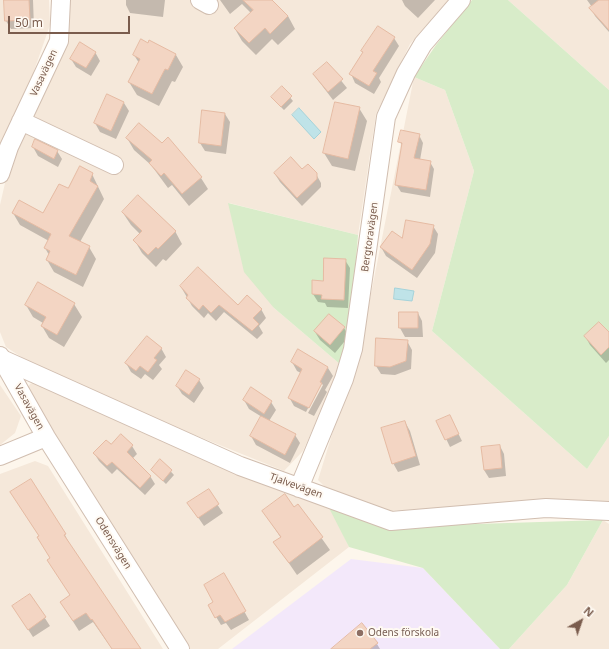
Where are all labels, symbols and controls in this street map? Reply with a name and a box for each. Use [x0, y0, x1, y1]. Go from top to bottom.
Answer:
scale bar [10, 8, 132, 34]
text: 50 m [15, 14, 43, 31]
street label: Vasavägen [28, 48, 60, 98]
street label: Bergtoravägen [359, 201, 381, 273]
street label: Vasavägen [12, 382, 46, 432]
street label: Tjalvevägen [268, 471, 324, 501]
street label: Odensvägen [92, 515, 134, 571]
north arrow [561, 601, 601, 641]
text: N [581, 603, 597, 620]
place label: Odens förskola [368, 627, 439, 639]
marker: Odens förskola [355, 628, 365, 638]

